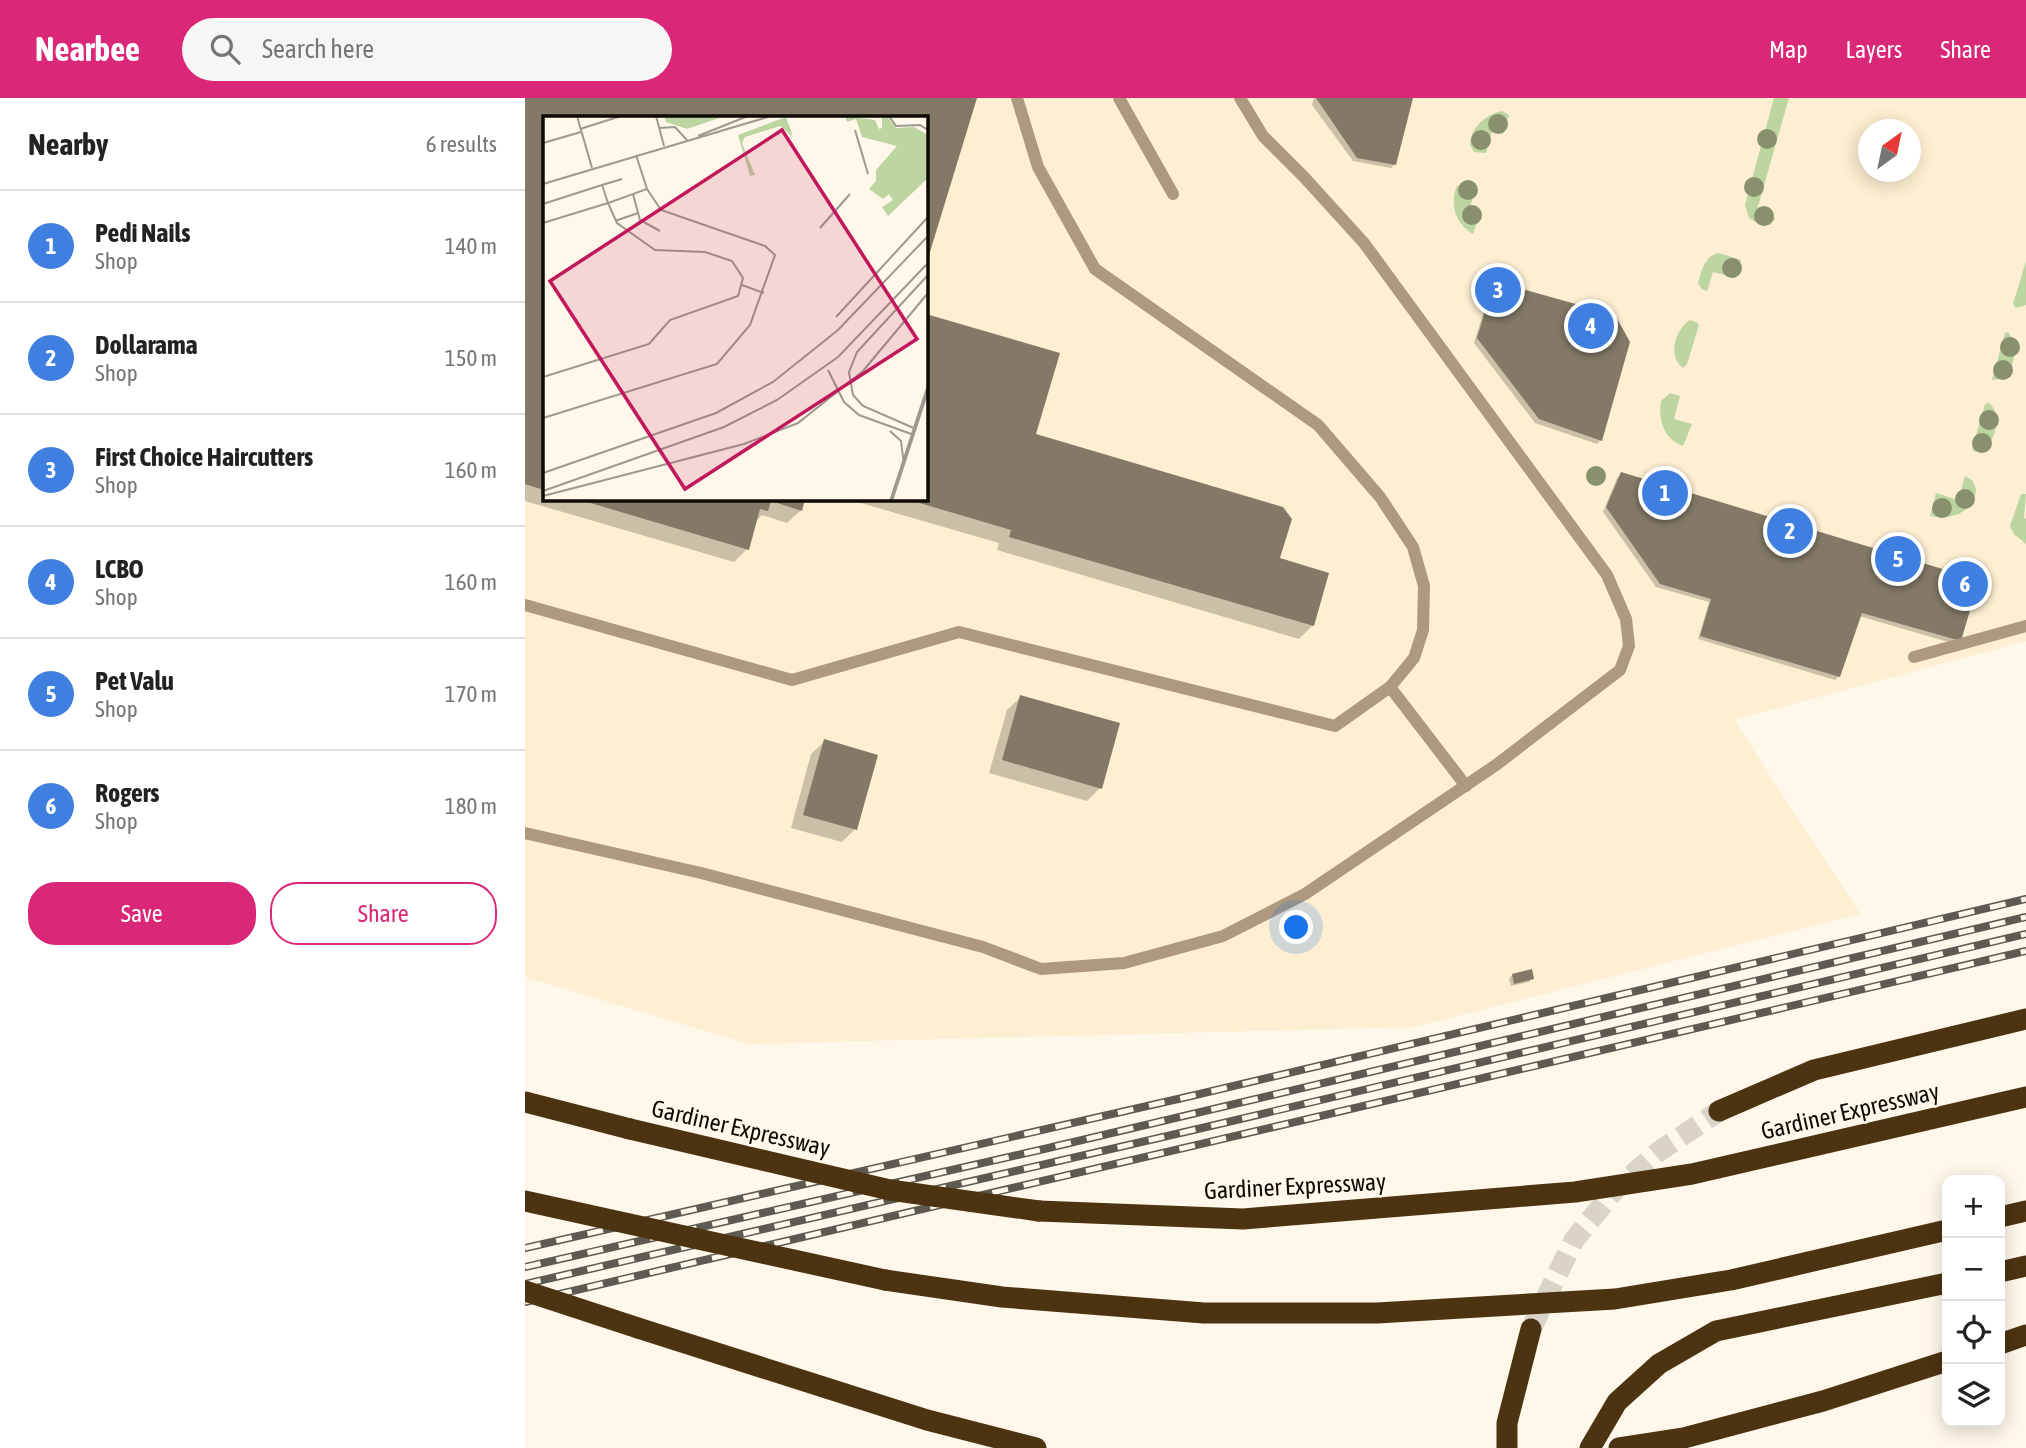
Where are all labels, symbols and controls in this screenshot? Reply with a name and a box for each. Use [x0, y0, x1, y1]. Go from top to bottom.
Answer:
search box [182, 18, 672, 81]
text: Nearbee [35, 30, 140, 68]
icon: search [206, 30, 244, 68]
text: Search here [262, 34, 374, 64]
text: Map [1769, 36, 1808, 63]
text: Layers [1846, 36, 1902, 63]
text: Share [1940, 36, 1991, 63]
inset map [543, 116, 927, 500]
north arrow [1858, 119, 1921, 182]
text: Nearby [28, 127, 108, 161]
text: 6 results [426, 131, 497, 157]
text: Pedi Nails [95, 218, 191, 248]
text: 1 [46, 233, 56, 259]
text: 140 m [445, 233, 497, 259]
text: Shop [95, 248, 138, 274]
pin: 3 [1475, 264, 1521, 316]
pin: 4 [1568, 300, 1614, 352]
text: Dollarama [95, 330, 198, 360]
text: 2 [46, 345, 56, 371]
text: 150 m [445, 345, 497, 371]
text: Shop [95, 360, 138, 386]
text: First Choice Haircutters [95, 442, 313, 472]
text: 3 [46, 457, 56, 483]
text: 160 m [445, 457, 497, 483]
pin: 1 [1642, 467, 1688, 519]
text: Shop [95, 472, 138, 498]
pin: 2 [1767, 505, 1813, 557]
pin: 5 [1875, 533, 1921, 585]
text: LCBO [95, 554, 144, 584]
pin: 6 [1942, 558, 1988, 610]
text: 4 [46, 569, 56, 595]
text: 160 m [445, 569, 497, 595]
text: Shop [95, 584, 138, 610]
text: Pet Valu [95, 666, 174, 696]
text: 5 [46, 681, 56, 707]
text: 170 m [445, 681, 497, 707]
text: Shop [95, 696, 138, 722]
text: Rogers [95, 778, 160, 808]
text: 6 [46, 793, 56, 819]
text: 180 m [445, 793, 497, 819]
text: Shop [95, 808, 138, 834]
button: Save [28, 882, 256, 945]
button: Share [270, 882, 497, 945]
your location [1279, 910, 1313, 944]
street label: Gardiner Expressway [1758, 1077, 1942, 1145]
street label: Gardiner Expressway [649, 1094, 833, 1162]
street label: Gardiner Expressway [1203, 1168, 1387, 1204]
map controls [1942, 1175, 2005, 1427]
button: + [1942, 1175, 2005, 1238]
button: − [1942, 1238, 2005, 1301]
button: locate [1942, 1301, 2005, 1364]
button: layers [1942, 1364, 2005, 1427]

